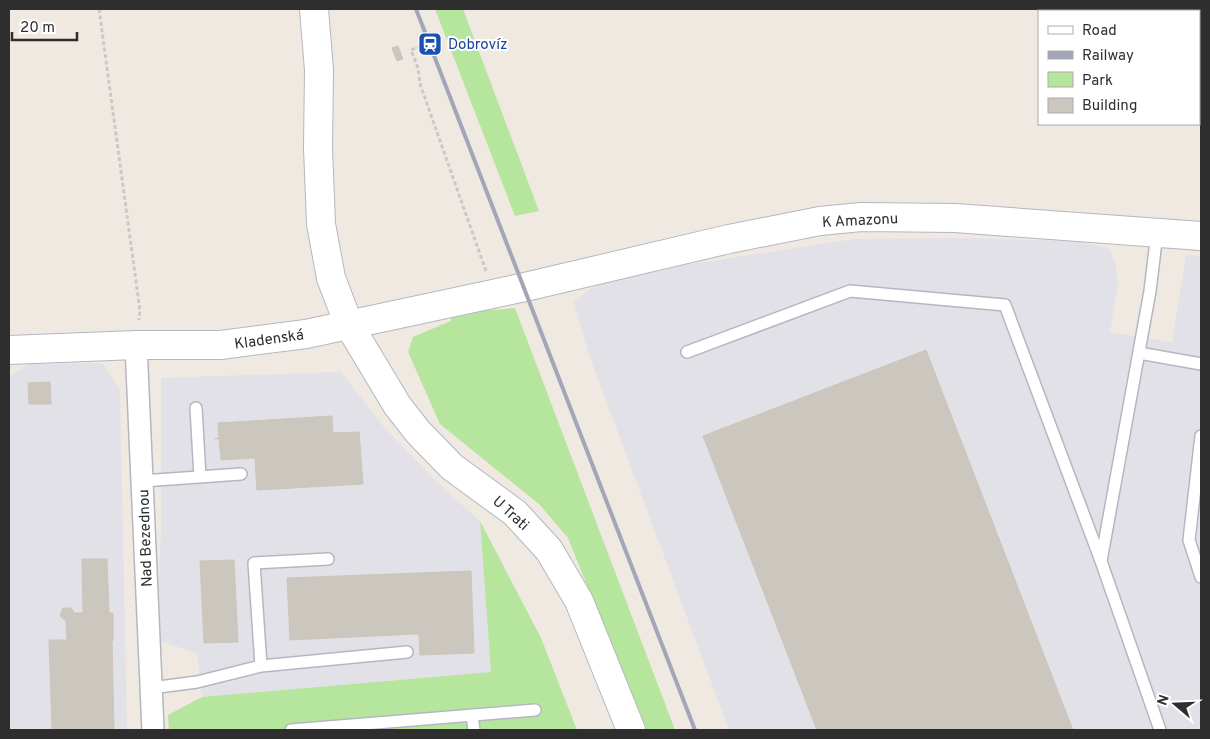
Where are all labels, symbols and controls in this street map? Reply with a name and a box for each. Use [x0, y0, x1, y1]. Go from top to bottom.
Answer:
scale bar [12, 10, 78, 42]
legend [1038, 10, 1200, 125]
text: 20 m [20, 19, 55, 38]
text: Road [1082, 22, 1117, 41]
station icon: Dobrovíz [417, 31, 443, 57]
place label: Dobrovíz [448, 36, 508, 55]
text: Railway [1082, 47, 1134, 66]
text: Park [1082, 72, 1113, 91]
text: Building [1082, 97, 1137, 116]
street label: K Amazonu [821, 210, 899, 233]
street label: Kladenská [233, 326, 305, 355]
street label: Nad Bezednou [135, 489, 158, 587]
street label: U Trati [488, 493, 532, 536]
north arrow [1150, 679, 1200, 729]
text: N [1154, 693, 1174, 708]

